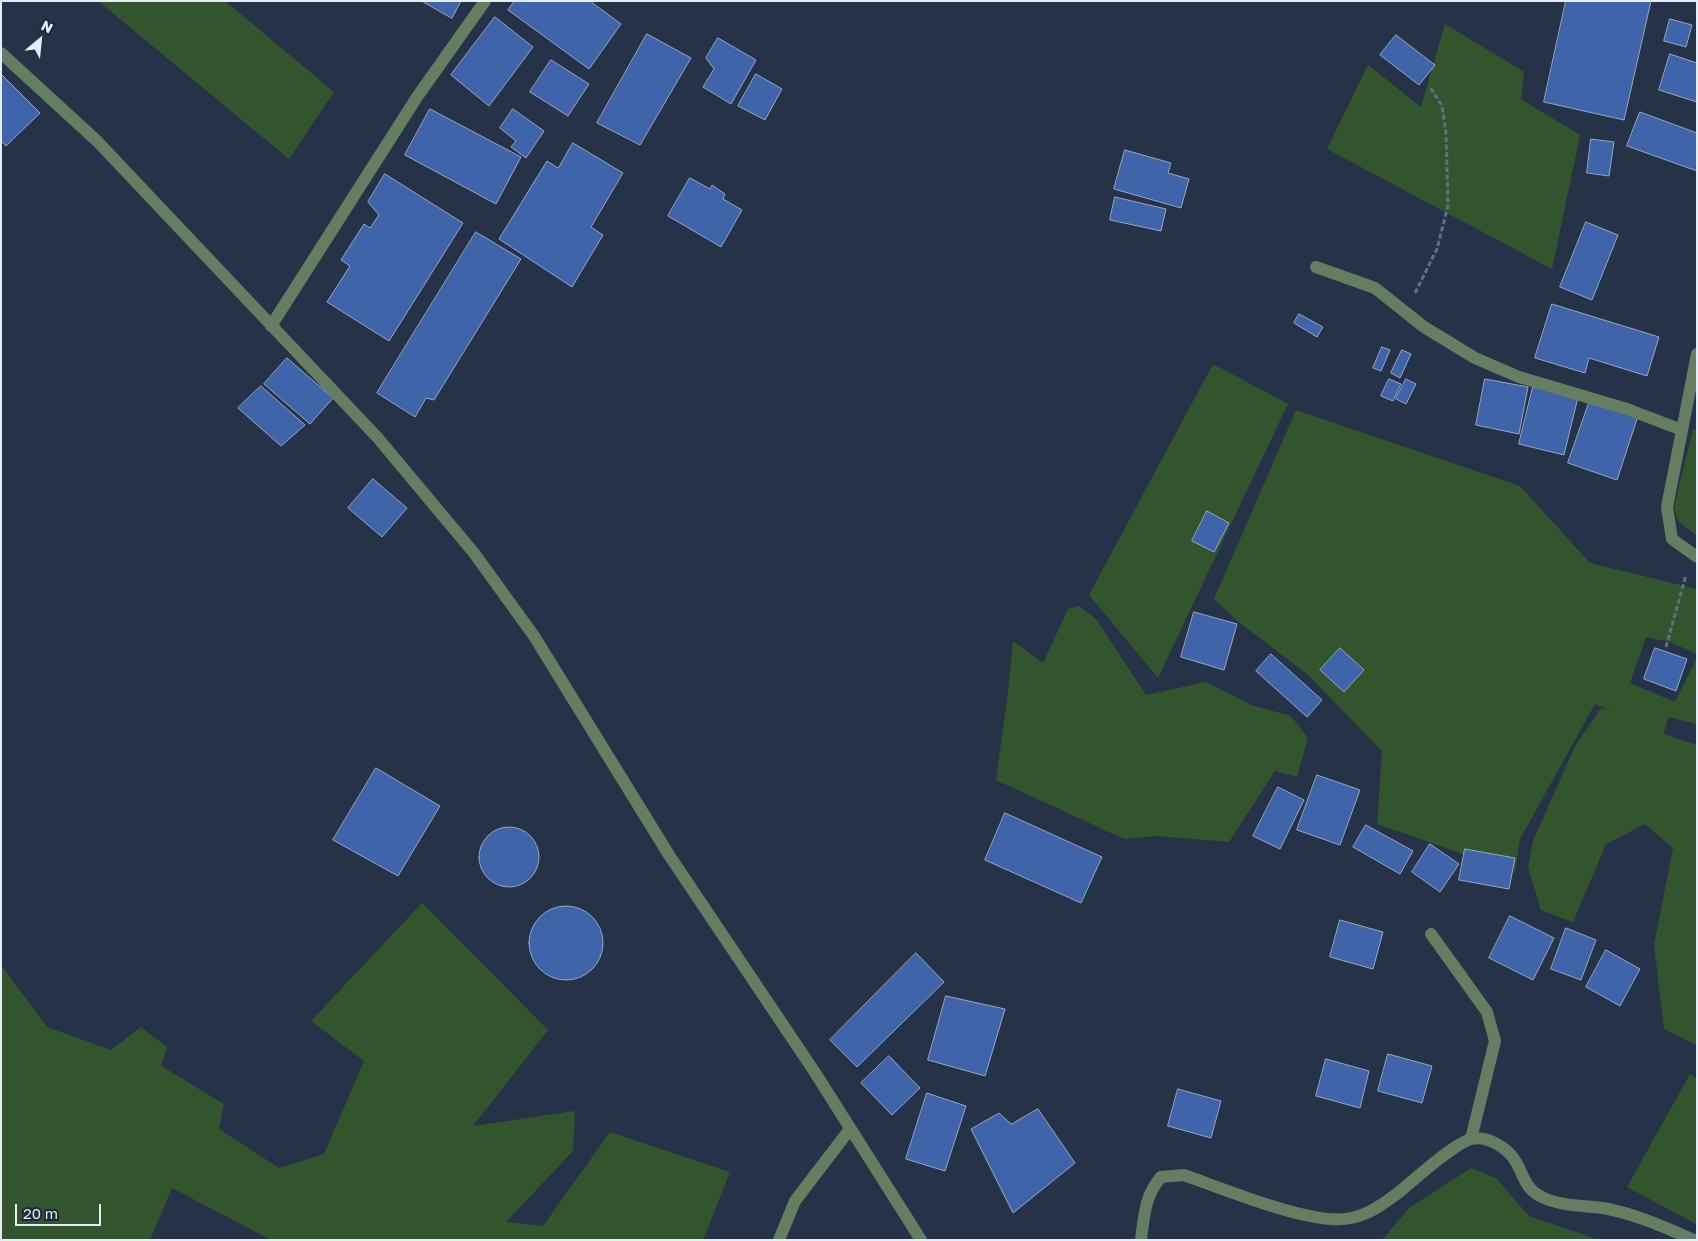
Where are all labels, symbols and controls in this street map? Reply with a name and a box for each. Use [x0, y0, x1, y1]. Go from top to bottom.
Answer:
north arrow [15, 15, 65, 65]
text: N [39, 16, 56, 36]
scale bar [18, 1194, 104, 1226]
text: 20 m [23, 1204, 58, 1222]

